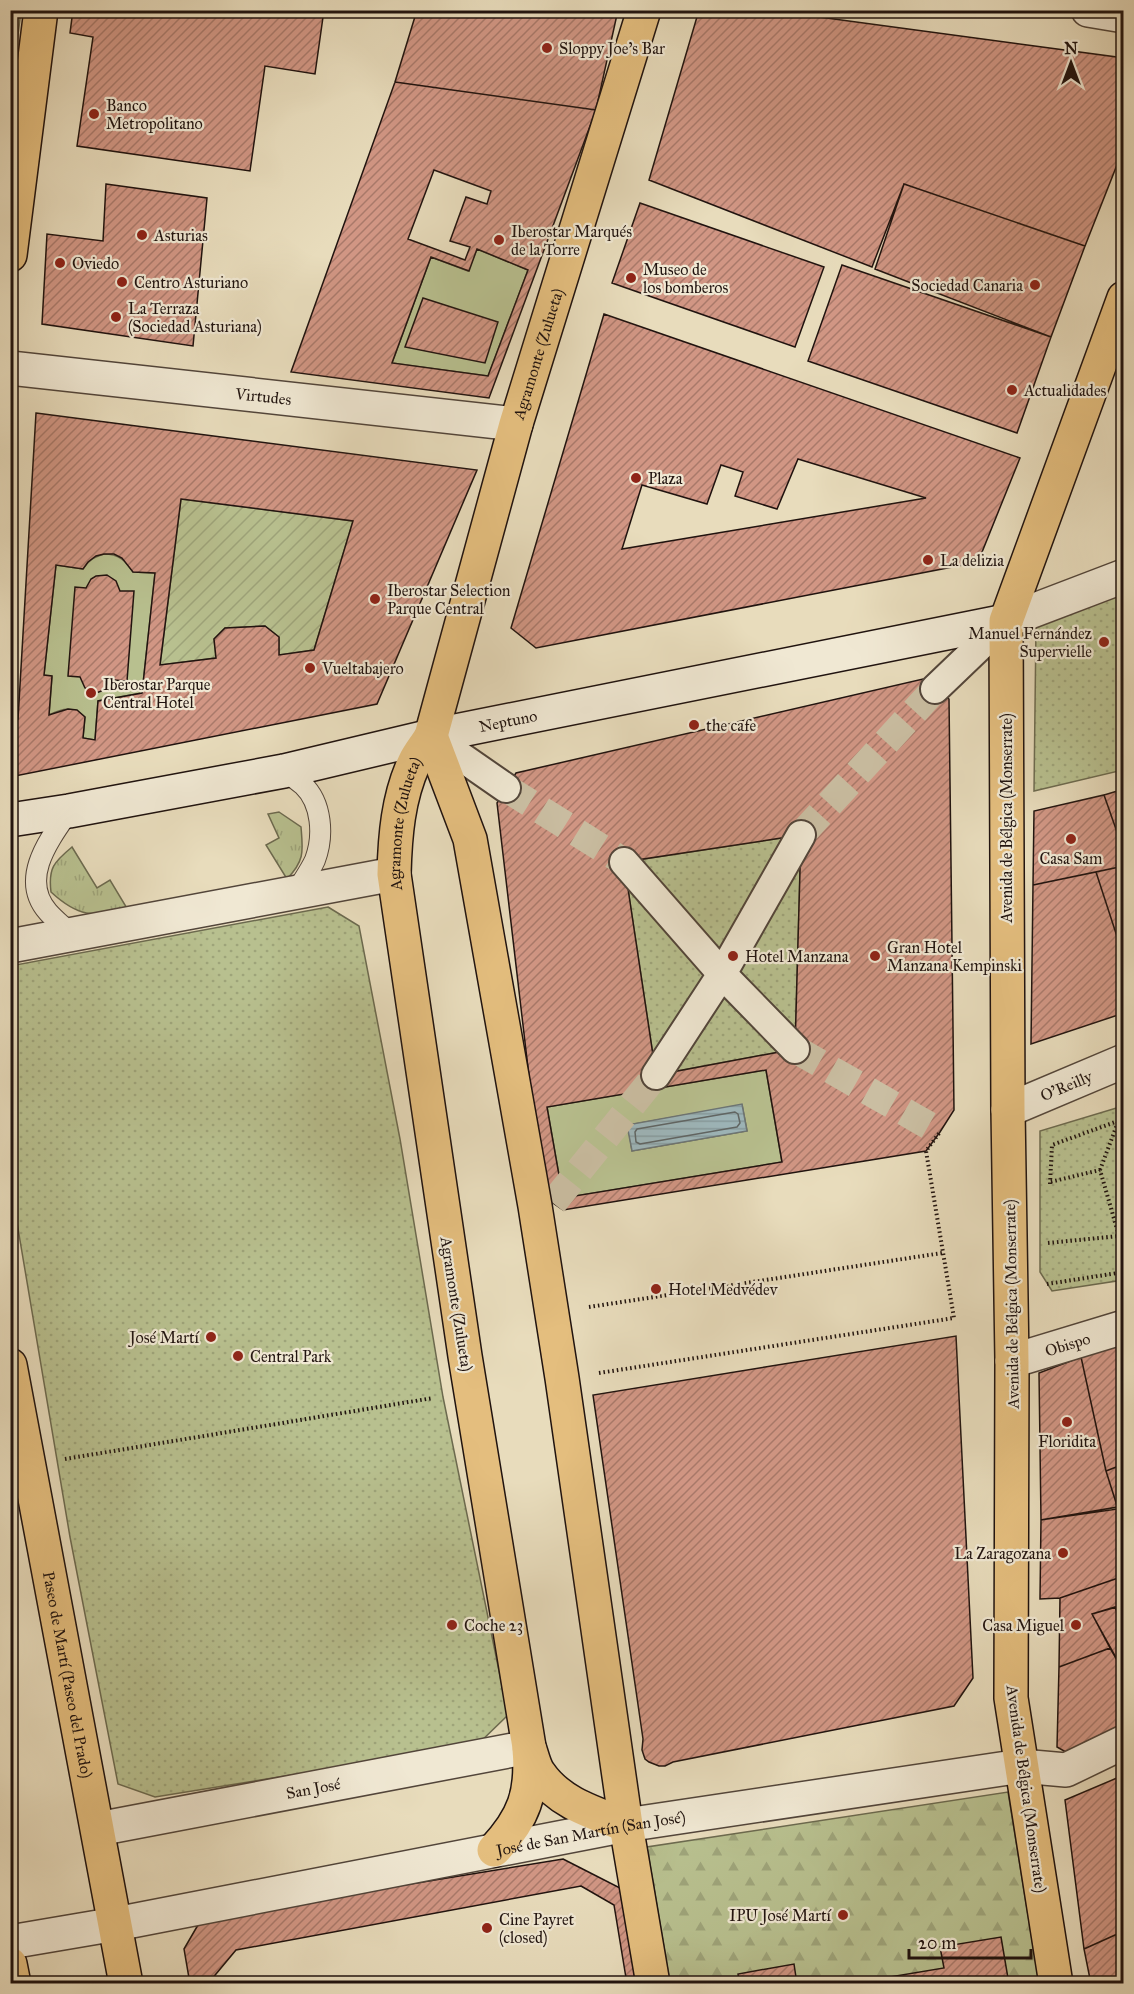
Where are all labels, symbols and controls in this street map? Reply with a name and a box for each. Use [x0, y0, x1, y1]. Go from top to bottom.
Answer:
north arrow [1041, 33, 1101, 93]
place label: Sloppy Joe's Bar [559, 39, 665, 59]
text: N [1064, 39, 1078, 58]
marker: Sloppy Joe's Bar [540, 41, 554, 55]
place label: Banco Metropolitano [106, 96, 203, 133]
marker: Banco Metropolitano [87, 107, 101, 121]
place label: Iberostar Marqués de la Torre [511, 222, 632, 259]
place label: Asturias [153, 226, 208, 245]
marker: Asturias [135, 228, 149, 242]
marker: Iberostar Marqués de la Torre [492, 233, 506, 247]
place label: Oviedo [72, 254, 119, 273]
marker: Oviedo [53, 256, 67, 270]
place label: Museo de los bomberos [643, 260, 729, 297]
marker: Museo de los bomberos [624, 271, 638, 285]
place label: Centro Asturiano [134, 273, 248, 292]
marker: Centro Asturiano [115, 275, 129, 289]
place label: Sociedad Canaria [911, 276, 1023, 295]
marker: Sociedad Canaria [1028, 278, 1042, 292]
street label: Agramonte (Zulueta) [509, 286, 568, 423]
place label: La Terraza (Sociedad Asturiana) [128, 299, 262, 337]
marker: La Terraza (Sociedad Asturiana) [109, 310, 123, 324]
place label: Actualidades [1023, 381, 1107, 400]
marker: Actualidades [1005, 383, 1019, 397]
street label: Virtudes [233, 384, 293, 409]
place label: Plaza [648, 469, 683, 488]
marker: Plaza [629, 471, 643, 485]
place label: La delizia [940, 551, 1004, 570]
marker: La delizia [921, 553, 935, 567]
place label: Iberostar Selection Parque Central [387, 581, 511, 619]
marker: Iberostar Selection Parque Central [368, 592, 382, 606]
place label: Manuel Fernández Supervielle [968, 624, 1093, 661]
marker: Manuel Fernández Supervielle [1097, 635, 1111, 649]
place label: Vueltabajero [321, 659, 404, 678]
marker: Vueltabajero [303, 661, 317, 675]
place label: Iberostar Parque Central Hotel [103, 675, 211, 712]
marker: Iberostar Parque Central Hotel [84, 686, 98, 700]
street label: Neptuno [477, 706, 539, 736]
street label: Avenida de Bélgica (Monserrate) [997, 713, 1017, 924]
place label: the cafe [706, 716, 756, 735]
marker: the cafe [687, 718, 701, 732]
street label: Agramonte (Zulueta) [385, 753, 426, 893]
marker: Casa Sam [1064, 832, 1078, 846]
place label: Casa Sam [1039, 849, 1103, 868]
place label: Gran Hotel Manzana Kempinski [887, 938, 1022, 975]
place label: Hotel Manzana [745, 947, 849, 966]
marker: Hotel Manzana [726, 949, 740, 963]
marker: Gran Hotel Manzana Kempinski [868, 949, 882, 963]
street label: O'Reilly [1038, 1066, 1095, 1105]
street label: Avenida de Bélgica (Monserrate) [1000, 1199, 1024, 1410]
street label: Agramonte (Zulueta) [435, 1234, 477, 1373]
place label: Hotel Medvédev [668, 1280, 779, 1299]
marker: Hotel Medvédev [649, 1282, 663, 1296]
place label: José Martí [127, 1328, 200, 1348]
street label: Obispo [1043, 1329, 1093, 1360]
marker: José Martí [204, 1330, 218, 1344]
place label: Central Park [250, 1347, 332, 1366]
marker: Central Park [231, 1349, 245, 1363]
marker: Floridita [1060, 1415, 1074, 1429]
place label: Floridita [1038, 1432, 1096, 1451]
place label: La Zaragozana [954, 1544, 1051, 1564]
marker: La Zaragozana [1056, 1546, 1070, 1560]
street label: Paseo de Martí (Paseo del Prado) [39, 1570, 96, 1780]
place label: Coche 23 [464, 1616, 523, 1635]
place label: Casa Miguel [982, 1616, 1065, 1636]
marker: Coche 23 [445, 1618, 459, 1632]
marker: Casa Miguel [1069, 1618, 1083, 1632]
street label: Avenida de Bélgica (Monserrate) [1001, 1683, 1051, 1894]
street label: San José [284, 1774, 342, 1803]
street label: José de San Martín (San José) [493, 1807, 687, 1861]
place label: IPU José Martí [729, 1906, 832, 1926]
marker: IPU José Martí [836, 1908, 850, 1922]
place label: Cine Payret (closed) [499, 1910, 575, 1948]
marker: Cine Payret (closed) [480, 1921, 494, 1935]
scale bar [909, 1922, 1030, 1960]
text: 20 m [918, 1932, 956, 1954]

